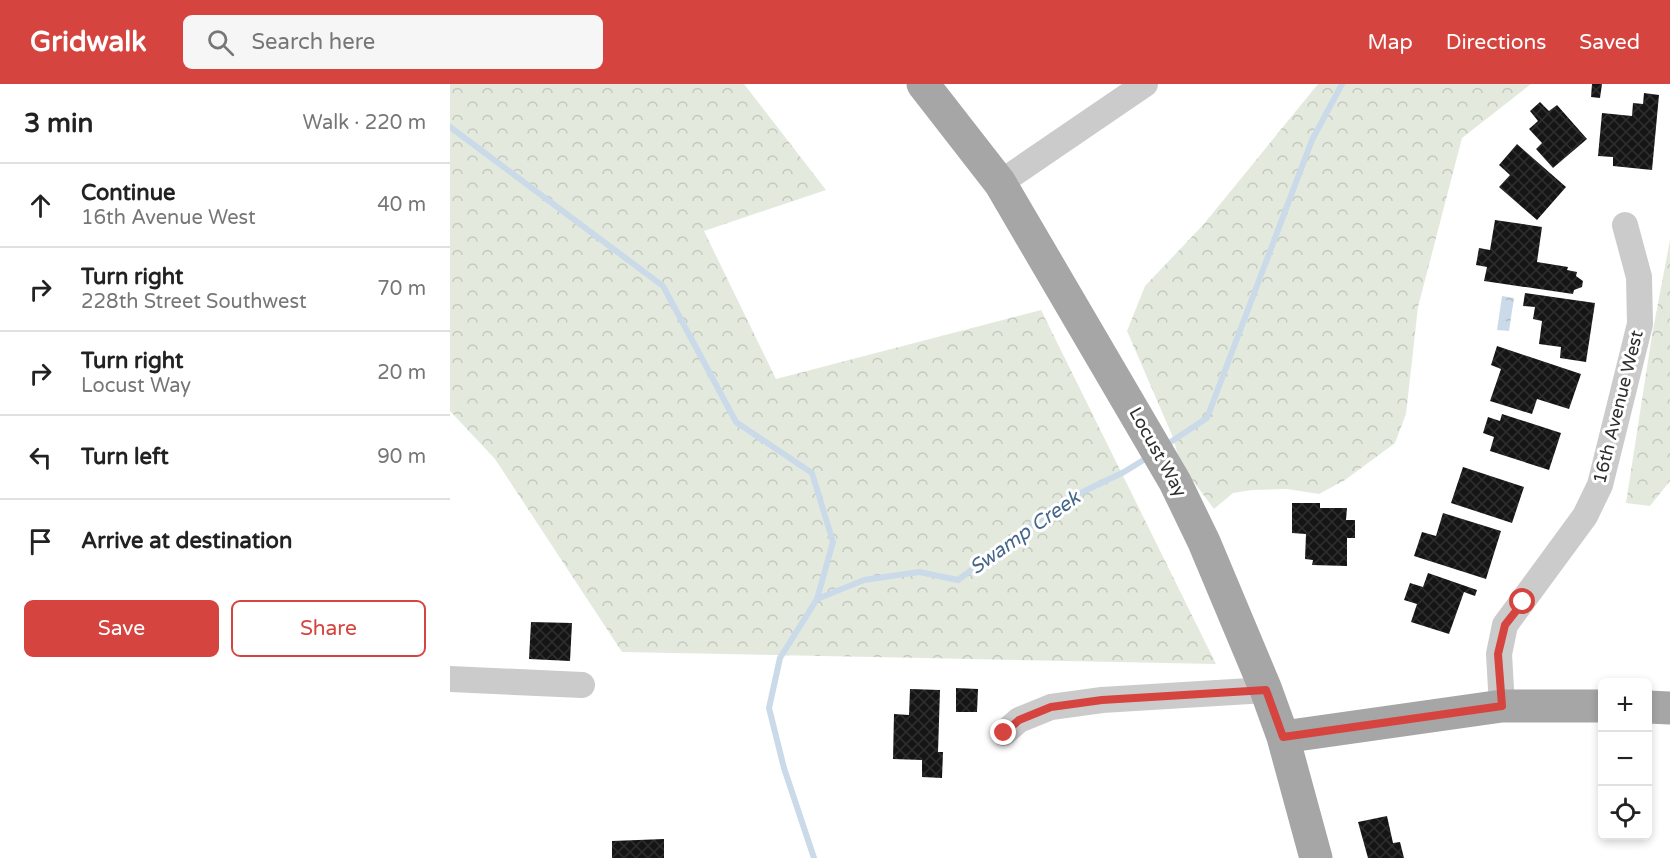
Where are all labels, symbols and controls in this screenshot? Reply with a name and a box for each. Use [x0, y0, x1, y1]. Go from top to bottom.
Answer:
search box [183, 15, 603, 69]
text: Gridwalk [30, 25, 147, 59]
icon: search [204, 26, 237, 59]
text: Search here [252, 29, 375, 55]
text: Map [1367, 30, 1413, 55]
text: Directions [1446, 30, 1546, 55]
text: Saved [1579, 30, 1640, 55]
text: 3 min [24, 108, 93, 139]
text: Walk · 220 m [303, 111, 426, 135]
text: Continue [81, 180, 176, 206]
icon: ahead [24, 189, 57, 222]
text: 40 m [377, 193, 426, 217]
text: 16th Avenue West [81, 206, 256, 230]
text: Turn right [81, 264, 183, 290]
icon: right [24, 273, 57, 306]
text: 70 m [377, 277, 426, 301]
text: 228th Street Southwest [81, 290, 307, 314]
street label: 16th Avenue West [1588, 328, 1648, 486]
text: Turn right [81, 348, 183, 374]
icon: right [24, 357, 57, 390]
text: 20 m [377, 361, 426, 385]
text: Locust Way [81, 374, 191, 398]
street label: Locust Way [1124, 403, 1192, 501]
icon: left [24, 441, 57, 474]
text: Turn left [81, 444, 169, 470]
text: 90 m [377, 445, 426, 469]
water label: Swamp Creek [965, 485, 1087, 580]
icon: arrive [24, 525, 57, 558]
text: Arrive at destination [81, 528, 292, 554]
route start [1509, 588, 1535, 614]
button: Save [24, 600, 219, 657]
button: Share [231, 600, 426, 657]
map controls [1598, 678, 1652, 840]
button: + [1598, 678, 1652, 732]
route end [990, 719, 1016, 745]
button: − [1598, 732, 1652, 786]
button: locate [1598, 786, 1652, 840]

